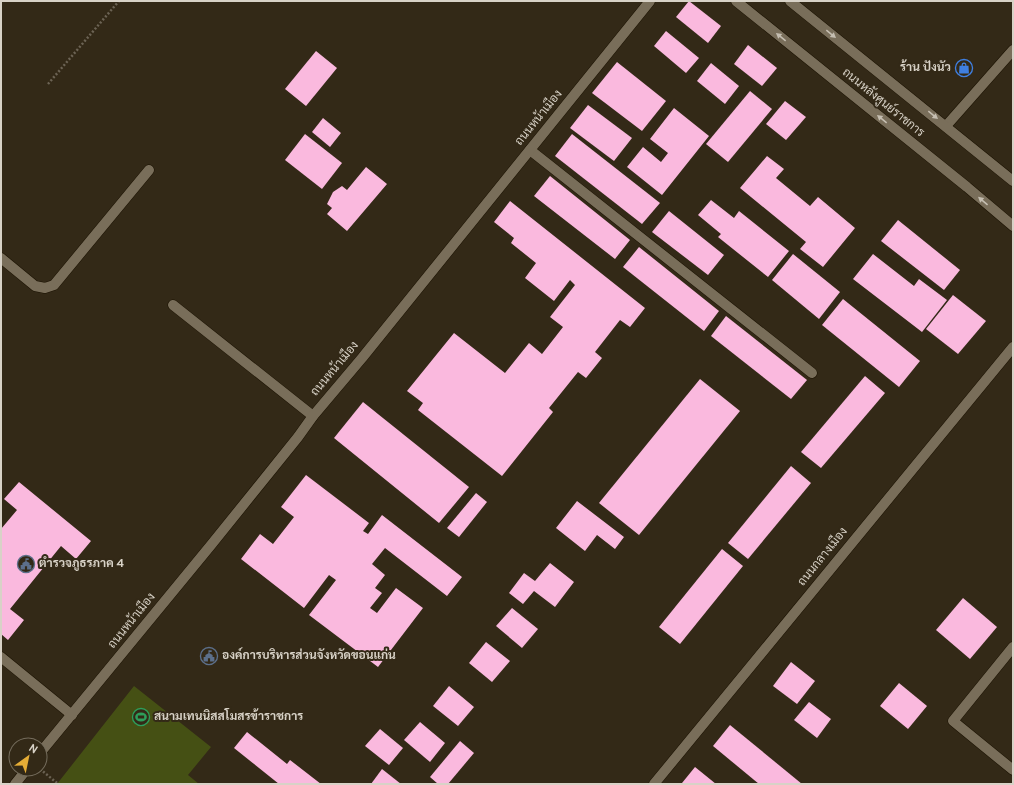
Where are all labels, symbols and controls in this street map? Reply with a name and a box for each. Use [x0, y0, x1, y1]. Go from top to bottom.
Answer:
one-way arrow [826, 30, 837, 38]
one-way arrow [776, 33, 786, 41]
shop icon: ร้าน ปังนัว [954, 58, 974, 78]
place label: ร้าน ปังนัว [900, 59, 951, 76]
street label: ถนนหลังศูนย์ราชการ [839, 64, 928, 141]
street label: ถนนหน้าเมือง [512, 87, 566, 149]
one-way arrow [927, 111, 938, 120]
one-way arrow [877, 114, 888, 123]
one-way arrow [978, 196, 989, 205]
street label: ถนนหน้าเมือง [307, 338, 363, 400]
street label: ถนนกลางเมือง [794, 524, 852, 590]
public building icon: ตำรวจภูธรภาค 4 [16, 554, 36, 574]
place label: ตำรวจภูธรภาค 4 [39, 556, 125, 572]
street label: ถนนหน้าเมือง [105, 590, 159, 652]
public building icon: องค์การบริหารส่วนจังหวัดขอนแก่น [199, 646, 219, 666]
place label: องค์การบริหารส่วนจังหวัดขอนแก่น [222, 647, 396, 664]
sports icon: สนามเทนนิสสโมสรข้าราชการ [131, 707, 151, 727]
place label: สนามเทนนิสสโมสรข้าราชการ [154, 708, 303, 725]
north arrow [8, 737, 48, 777]
text: N [26, 741, 40, 757]

